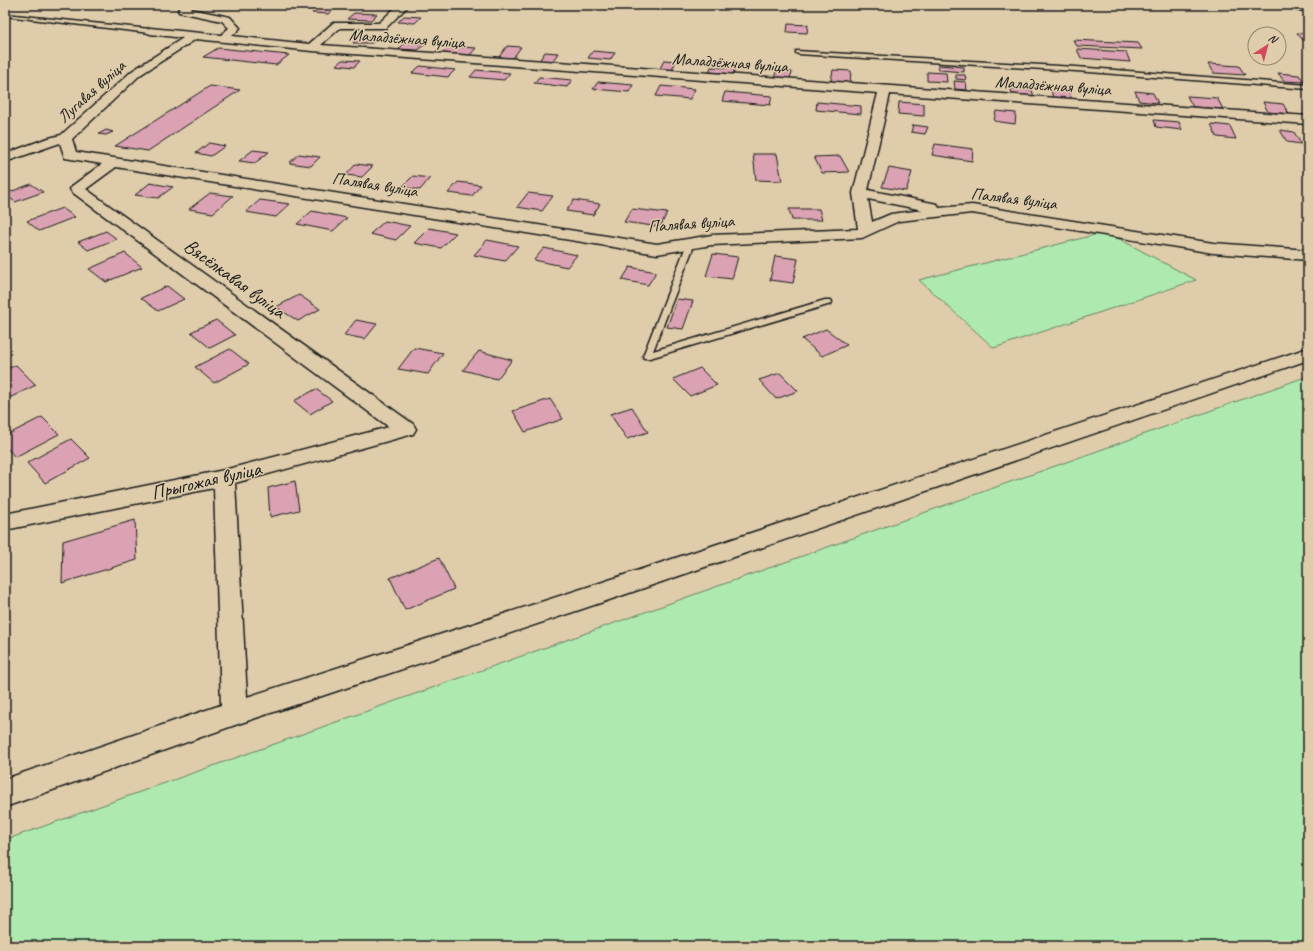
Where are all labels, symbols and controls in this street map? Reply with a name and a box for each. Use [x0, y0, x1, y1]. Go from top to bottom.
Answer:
street label: Маладзёжная вуліца [348, 24, 467, 53]
north arrow [1247, 26, 1287, 66]
text: N [1266, 30, 1282, 47]
street label: Маладзёжная вуліца [671, 48, 790, 77]
street label: Лугавая вуліца [53, 54, 131, 127]
street label: Маладзёжная вуліца [994, 71, 1113, 100]
street label: Палявая вуліца [331, 167, 421, 202]
street label: Палявая вуліца [970, 183, 1060, 214]
street label: Палявая вуліца [647, 210, 736, 237]
street label: Вясёлкавая вуліца [179, 233, 291, 324]
street label: Прыгожая вуліца [149, 455, 265, 505]

